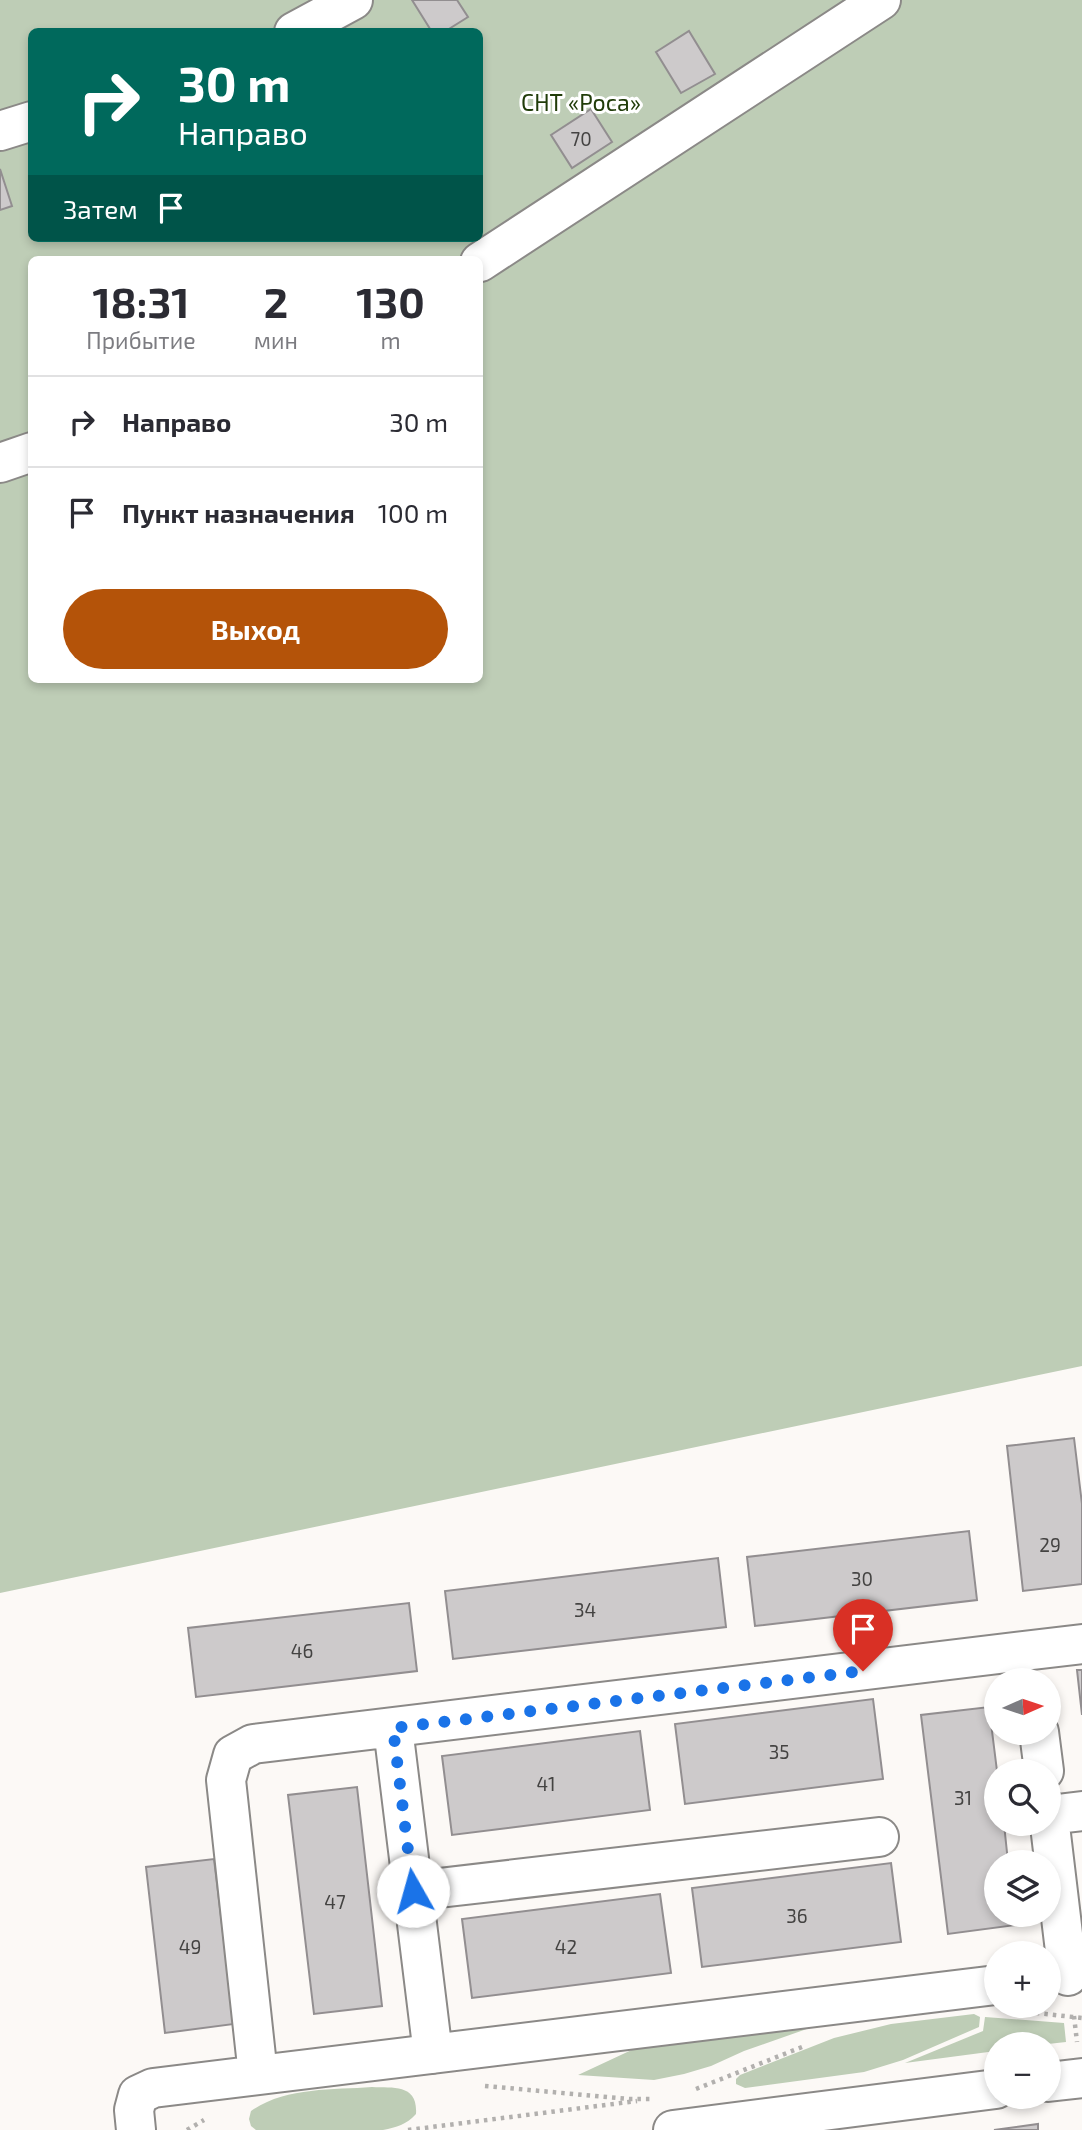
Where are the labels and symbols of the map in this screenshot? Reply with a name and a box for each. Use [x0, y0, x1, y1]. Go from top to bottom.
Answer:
park label: СНТ «Роса» [521, 88, 641, 116]
house number: 70 [570, 127, 592, 150]
house number: 29 [1039, 1533, 1061, 1556]
house number: 30 [851, 1567, 873, 1590]
house number: 34 [574, 1598, 596, 1621]
pin [833, 1599, 893, 1671]
house number: 46 [291, 1639, 313, 1662]
north arrow [984, 1668, 1060, 1745]
house number: 35 [769, 1740, 789, 1763]
house number: 41 [536, 1772, 556, 1795]
house number: 31 [954, 1786, 972, 1809]
position arrow [376, 1854, 450, 1928]
house number: 47 [324, 1890, 346, 1913]
house number: 36 [786, 1904, 808, 1927]
house number: 49 [179, 1935, 201, 1958]
house number: 42 [555, 1935, 577, 1958]

